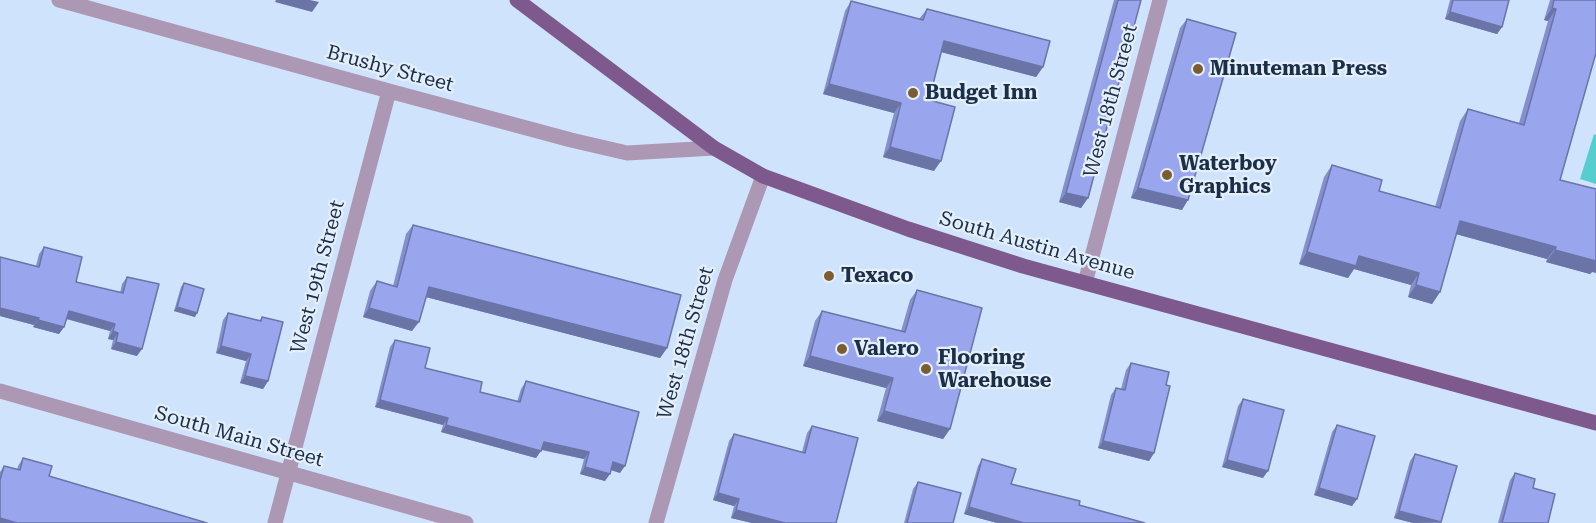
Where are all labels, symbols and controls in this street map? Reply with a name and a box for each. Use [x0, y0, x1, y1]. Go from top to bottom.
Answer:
street label: West 18th Street [1079, 22, 1143, 180]
street label: Brushy Street [324, 41, 456, 97]
place label: Minuteman Press [1210, 57, 1387, 81]
marker: Minuteman Press [1191, 62, 1205, 76]
place label: Budget Inn [925, 81, 1038, 105]
marker: Budget Inn [906, 86, 920, 100]
place label: Waterboy Graphics [1179, 152, 1277, 199]
marker: Waterboy Graphics [1160, 168, 1174, 182]
street label: West 19th Street [286, 198, 350, 356]
street label: South Austin Avenue [936, 207, 1138, 285]
street label: West 18th Street [653, 264, 719, 422]
place label: Texaco [841, 264, 913, 288]
marker: Texaco [822, 269, 836, 283]
place label: Valero [854, 337, 919, 361]
marker: Valero [835, 342, 849, 356]
place label: Flooring Warehouse [938, 346, 1052, 393]
marker: Flooring Warehouse [919, 362, 933, 376]
street label: South Main Street [152, 401, 326, 473]

